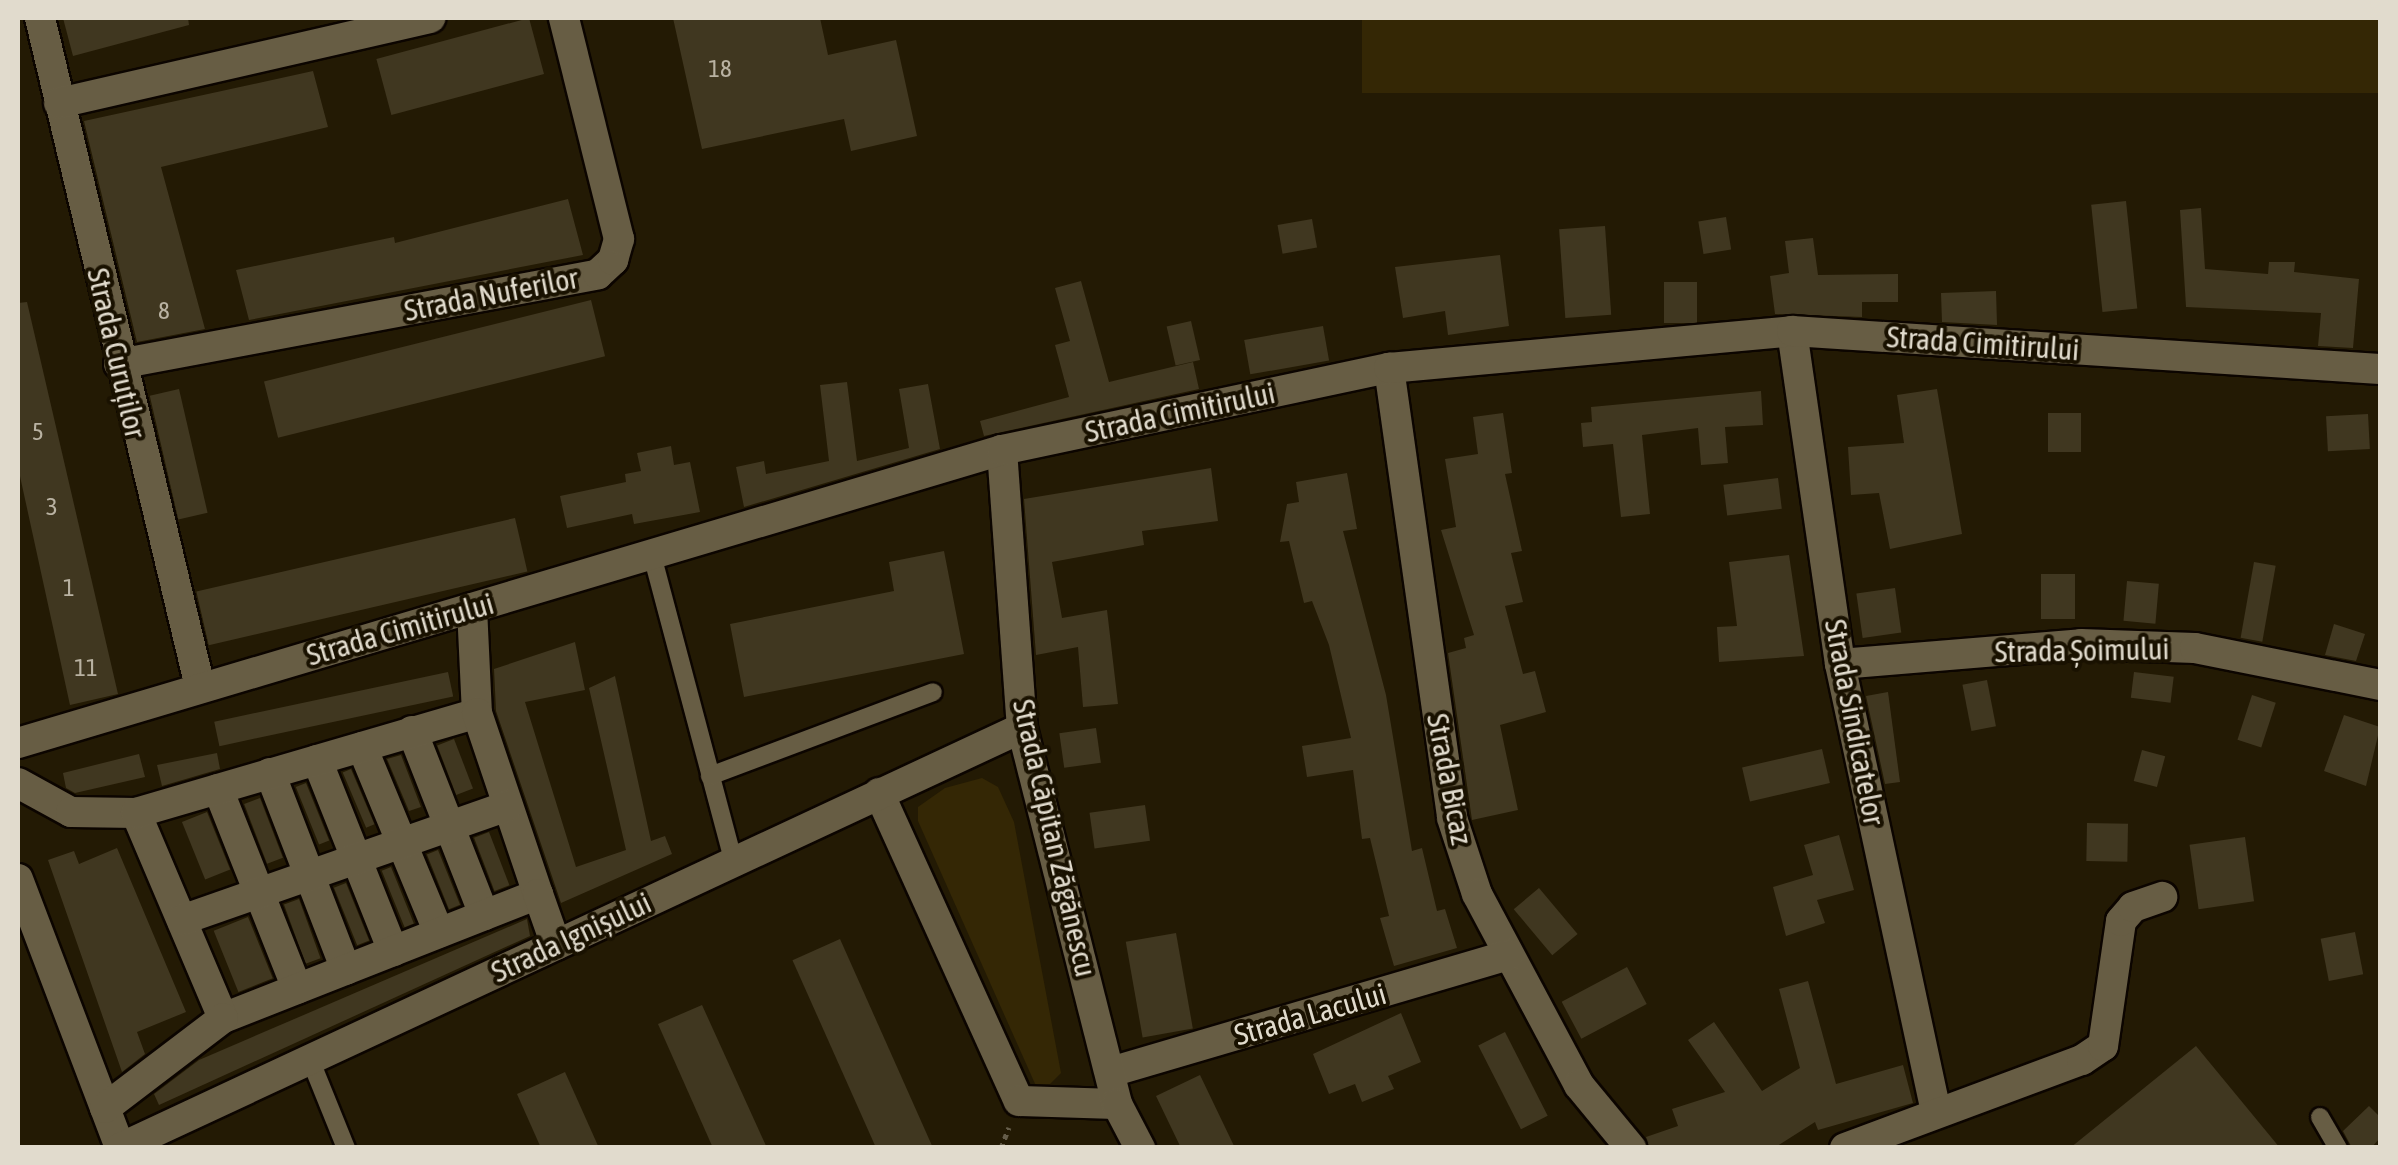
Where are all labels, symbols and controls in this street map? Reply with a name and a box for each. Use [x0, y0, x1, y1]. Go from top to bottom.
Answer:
house number: 18 [708, 53, 732, 83]
street label: Strada Nuferilor [401, 260, 581, 328]
street label: Strada Curuților [80, 265, 154, 441]
house number: 8 [158, 295, 170, 325]
street label: Strada Cimitirului [1886, 318, 2080, 368]
street label: Strada Cimitirului [1082, 374, 1278, 450]
house number: 5 [32, 416, 44, 446]
house number: 3 [46, 491, 58, 521]
house number: 1 [63, 572, 75, 602]
street label: Strada Cimitirului [302, 585, 498, 673]
street label: Strada Sindicatelor [1817, 616, 1893, 828]
street label: Strada Șoimului [1994, 630, 2170, 670]
house number: 11 [74, 652, 98, 682]
street label: Strada Căpitan Zăgănescu [1006, 696, 1104, 980]
street label: Strada Bicaz [1420, 710, 1480, 848]
street label: Strada Ignișului [485, 884, 657, 990]
street label: Strada Lacului [1230, 975, 1390, 1053]

